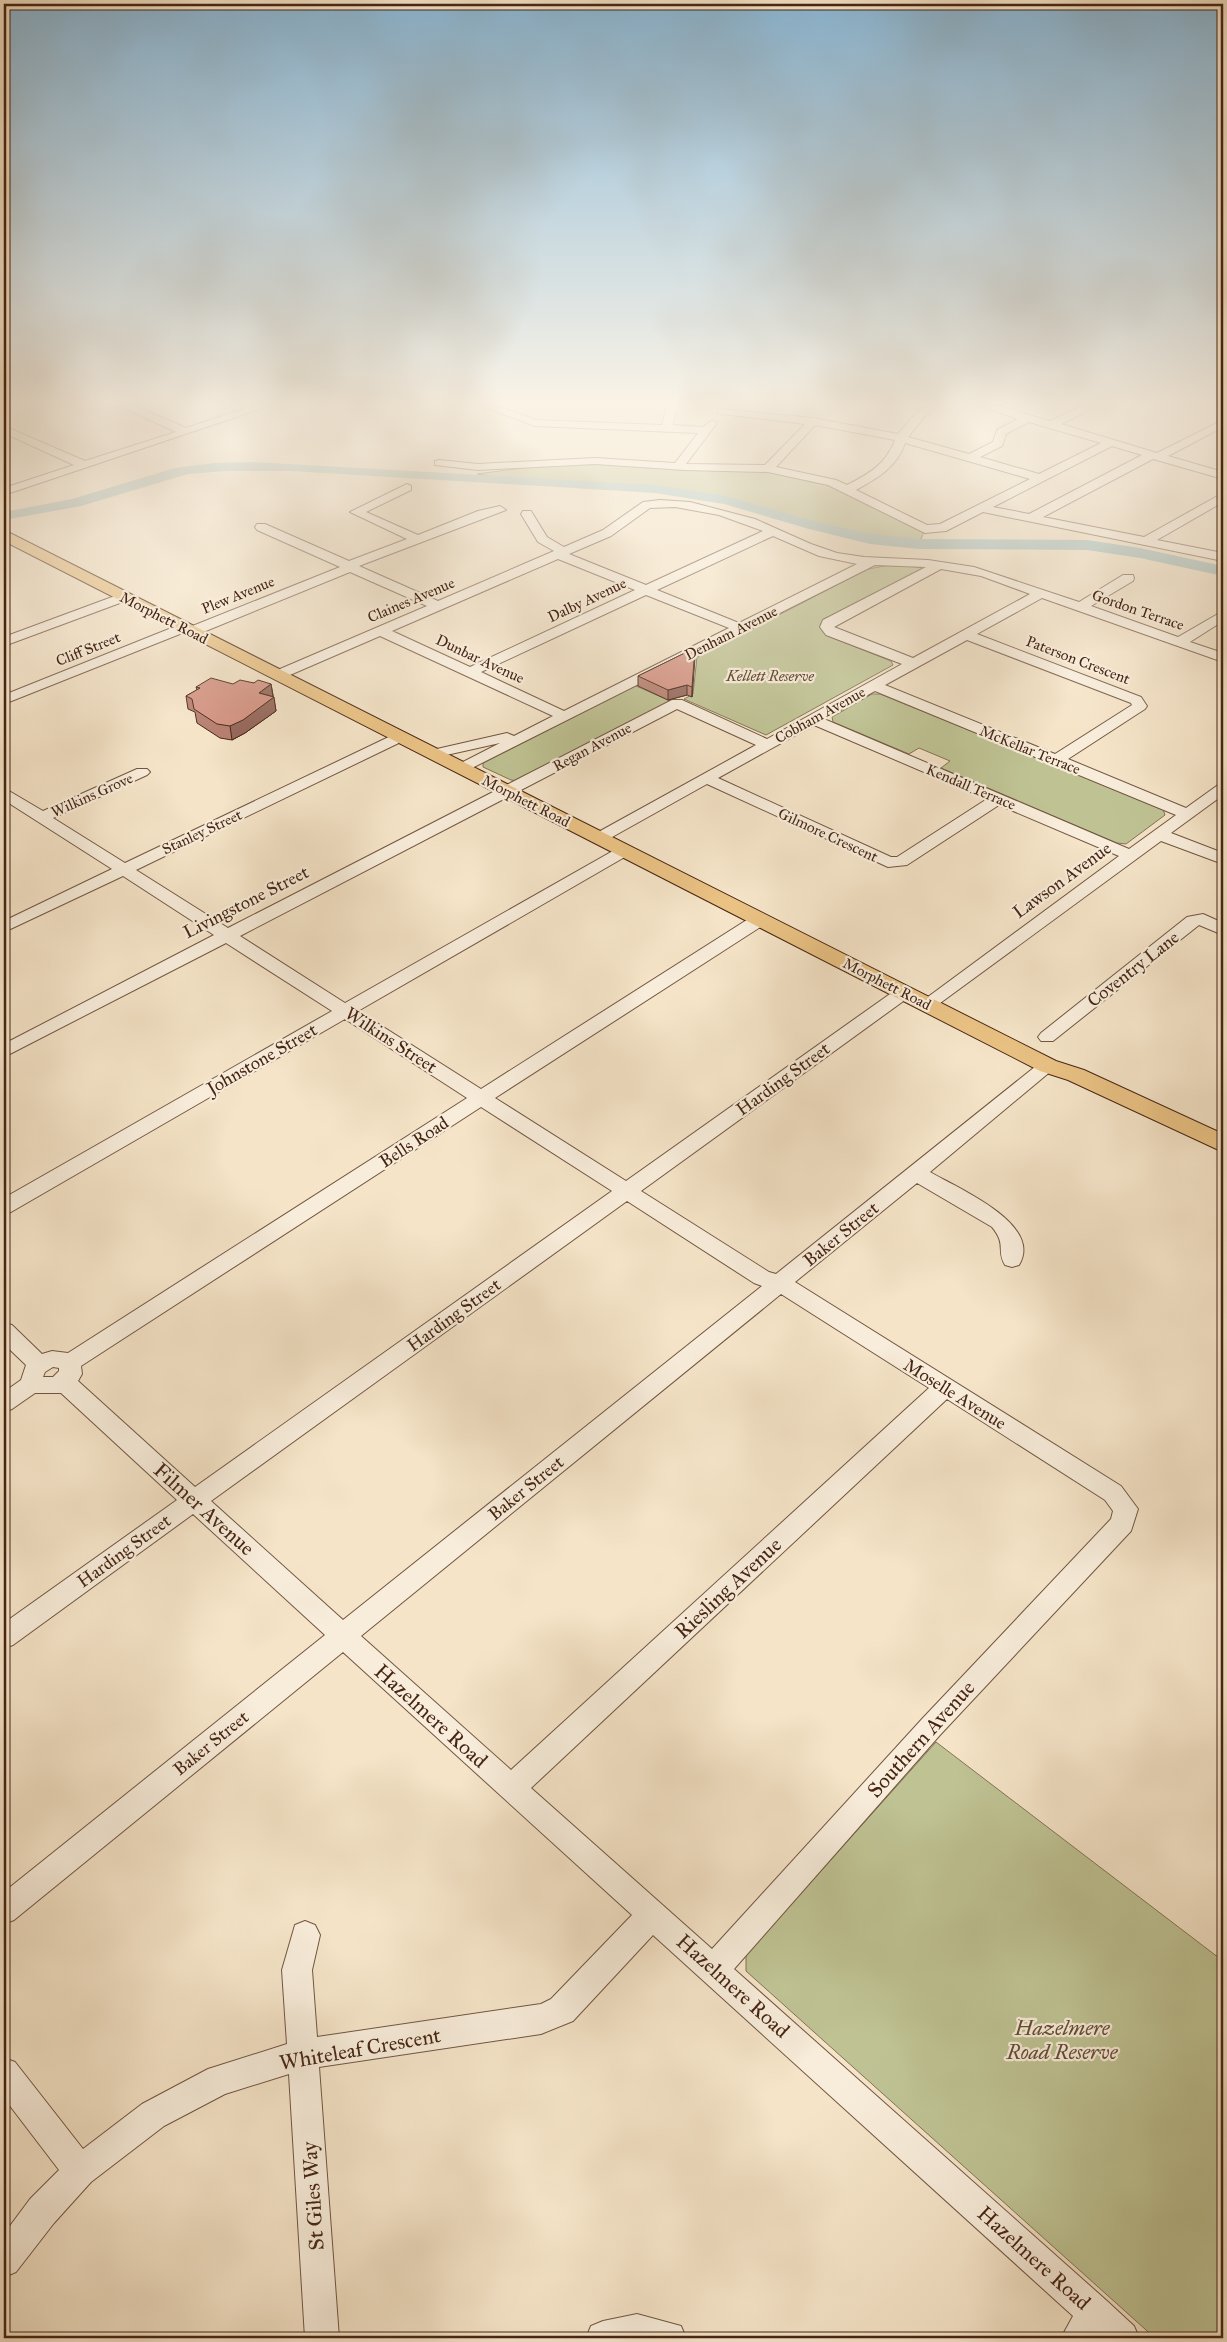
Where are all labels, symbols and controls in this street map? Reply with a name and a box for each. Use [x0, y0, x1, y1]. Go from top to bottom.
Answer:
street label: Plew Avenue [199, 572, 277, 618]
street label: Claines Avenue [365, 574, 457, 626]
street label: Dalby Avenue [545, 574, 629, 626]
street label: Gordon Terrace [1090, 586, 1186, 634]
street label: Morphett Road [117, 588, 211, 648]
street label: Denham Avenue [682, 602, 780, 664]
street label: Cliff Street [53, 628, 123, 670]
street label: Dunbar Avenue [433, 631, 527, 687]
street label: Paterson Crescent [1024, 632, 1133, 688]
park label: Kellett Reserve [725, 667, 814, 685]
street label: Cobham Avenue [772, 683, 868, 747]
street label: Regan Avenue [550, 719, 634, 775]
street label: McKellar Terrace [977, 722, 1083, 778]
street label: Kendall Terrace [924, 760, 1018, 814]
street label: Wilkins Grove [48, 769, 136, 821]
street label: Morphett Road [479, 771, 573, 831]
street label: Gilmore Crescent [775, 804, 881, 866]
street label: Stanley Street [159, 805, 245, 858]
street label: Lawson Avenue [1009, 837, 1115, 923]
street label: Livingstone Street [180, 861, 313, 944]
street label: Coventry Lane [1083, 926, 1183, 1012]
street label: Morphett Road [840, 954, 934, 1014]
street label: Wilkins Street [341, 1002, 442, 1078]
street label: Johnstone Street [201, 1018, 322, 1101]
street label: Harding Street [732, 1037, 835, 1121]
street label: Bells Road [375, 1112, 453, 1172]
street label: Baker Street [799, 1197, 884, 1271]
street label: Harding Street [403, 1273, 506, 1357]
street label: Moselle Avenue [900, 1354, 1010, 1434]
street label: Baker Street [484, 1451, 569, 1525]
street label: Filmer Avenue [148, 1457, 260, 1561]
street label: Harding Street [73, 1509, 176, 1593]
street label: Riesling Avenue [669, 1532, 787, 1644]
street label: Hazelmere Road [369, 1658, 493, 1774]
street label: Southern Avenue [862, 1675, 981, 1803]
street label: Baker Street [169, 1706, 254, 1780]
street label: Hazelmere Road [671, 1928, 795, 2044]
park label: Hazelmere Road Reserve [1005, 2015, 1119, 2065]
street label: Whiteleaf Crescent [277, 2022, 443, 2076]
street label: St Giles Way [296, 2140, 330, 2251]
street label: Hazelmere Road [972, 2200, 1096, 2316]

